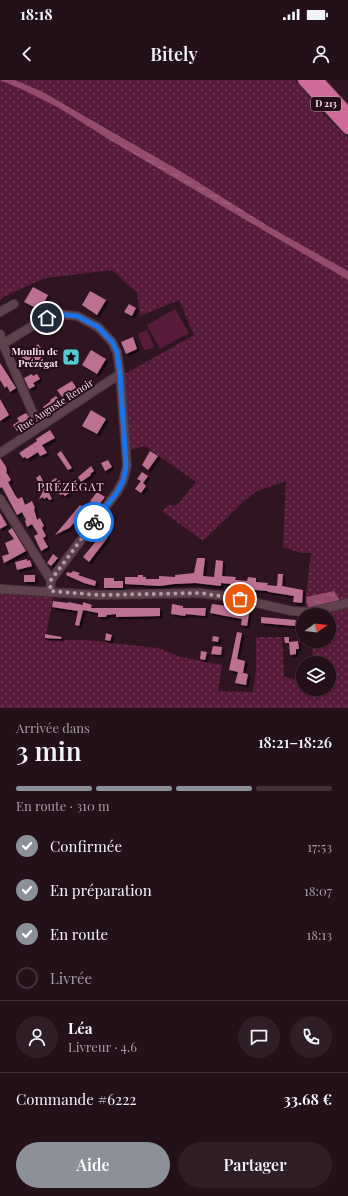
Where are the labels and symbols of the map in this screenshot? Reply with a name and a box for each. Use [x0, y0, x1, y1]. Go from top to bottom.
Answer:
road number: D 213 [311, 97, 341, 111]
pin [30, 301, 64, 335]
place label: Moulin de Prézégat [11, 344, 58, 370]
place icon: Moulin de Prézégat [61, 347, 81, 367]
street label: Rue Auguste Renoir [14, 375, 96, 435]
district label: PRÉZÉGAT [37, 478, 105, 494]
courier [74, 502, 114, 542]
pin [223, 582, 257, 616]
north arrow [296, 608, 336, 648]

